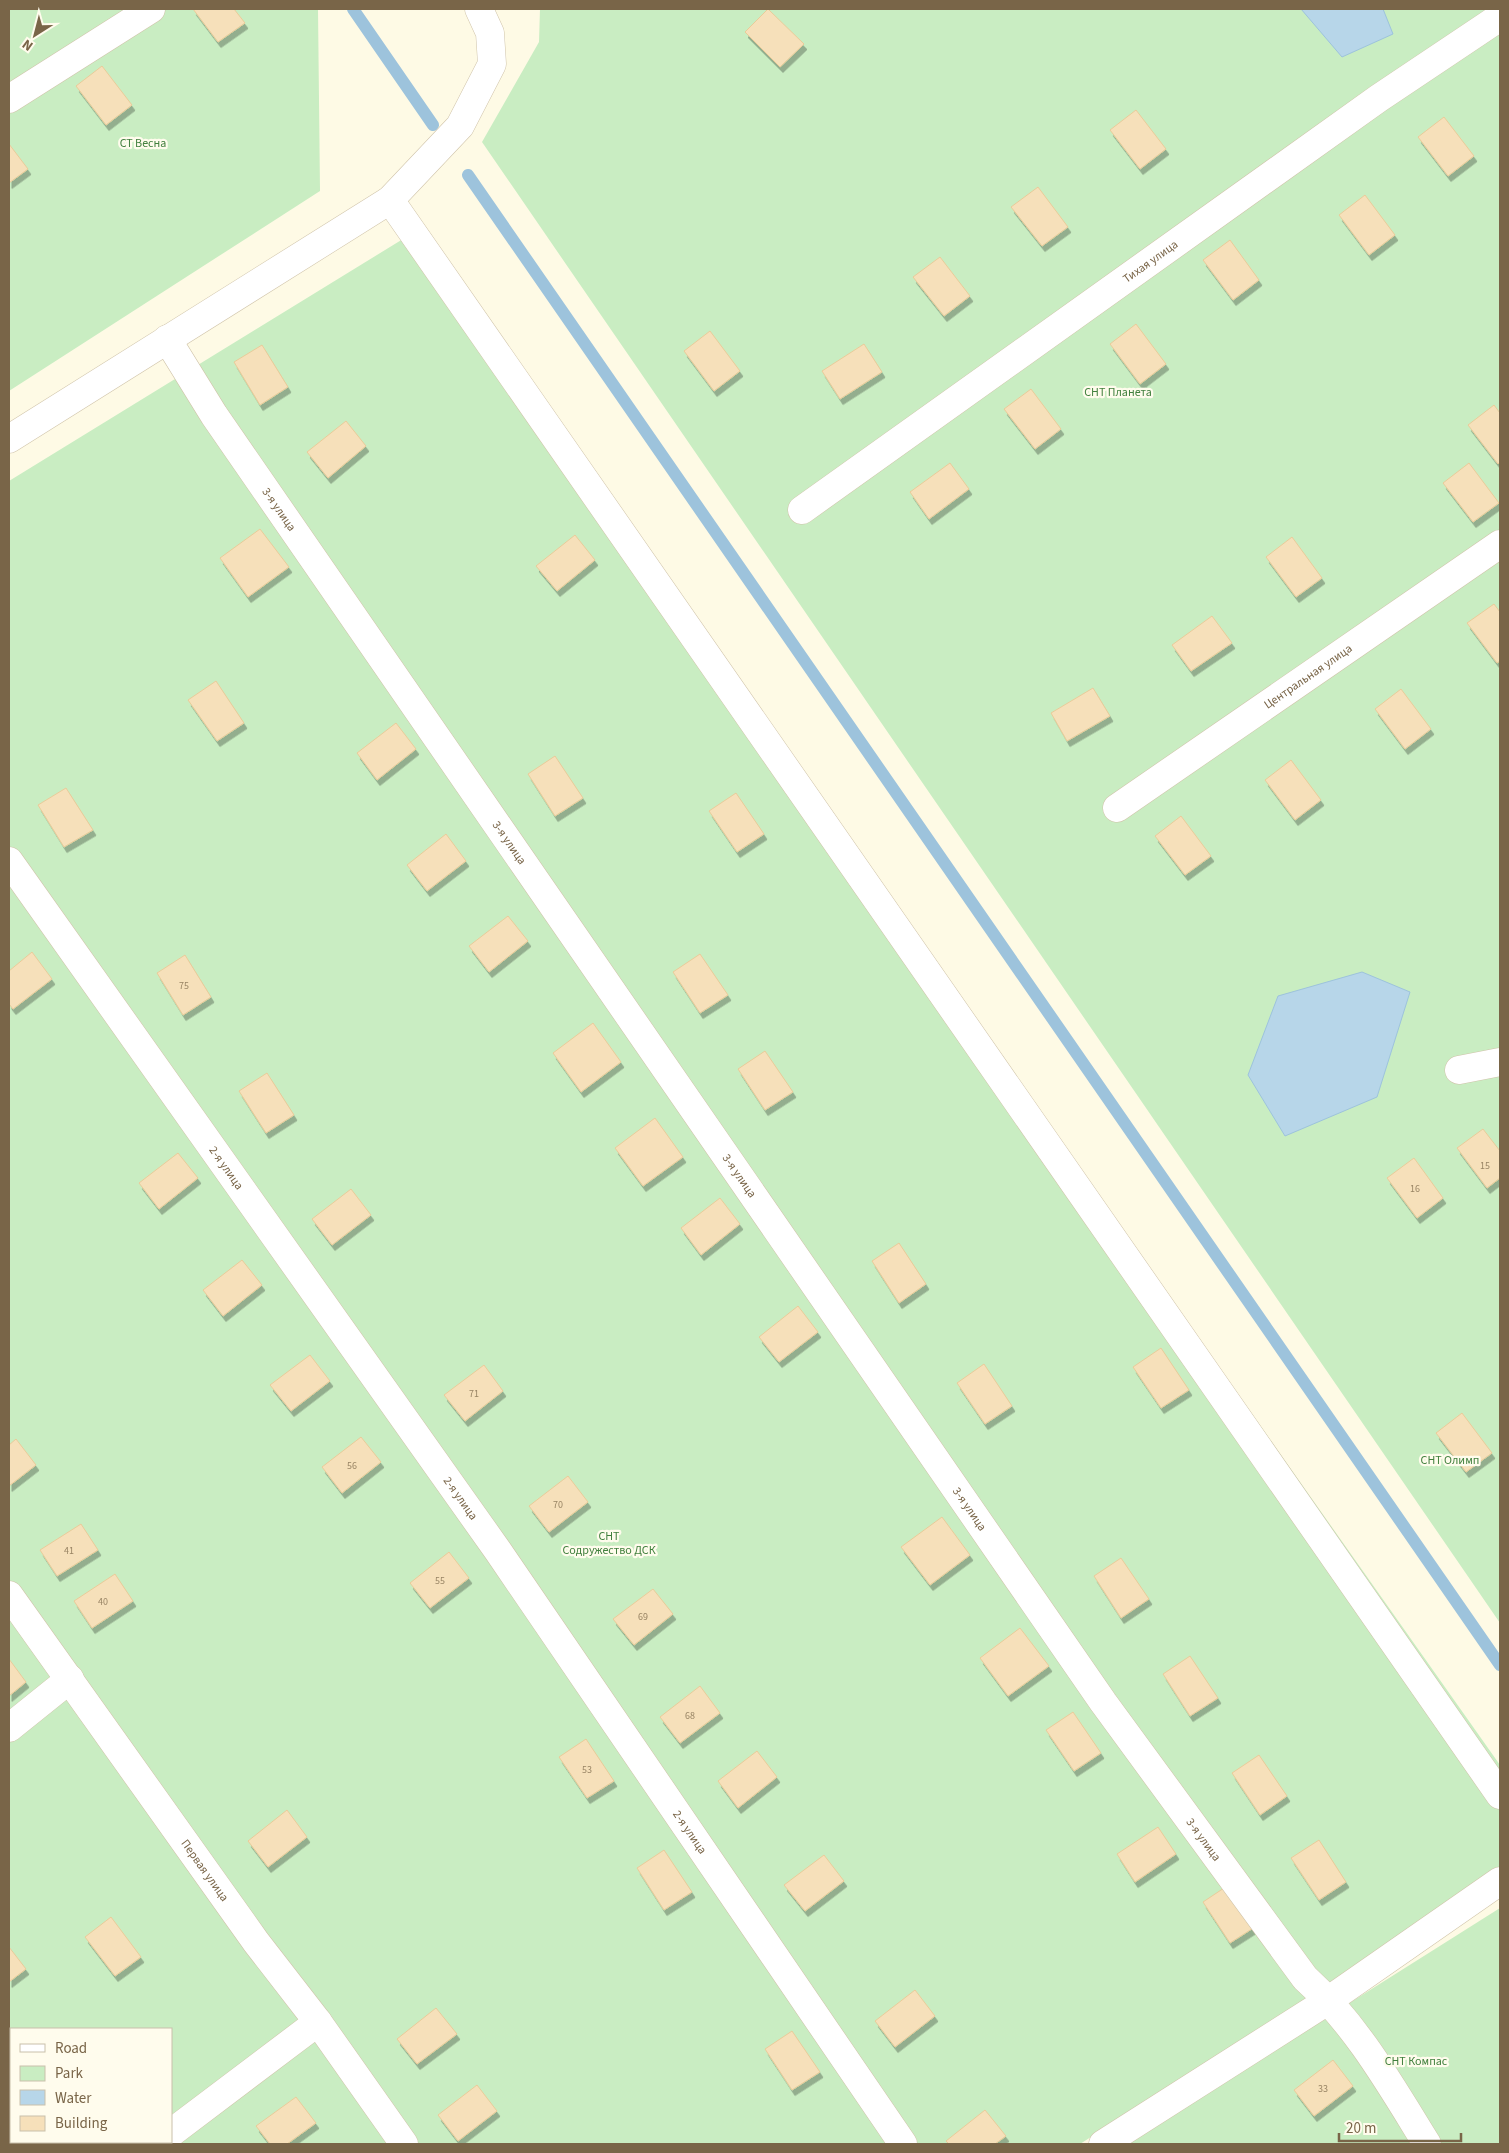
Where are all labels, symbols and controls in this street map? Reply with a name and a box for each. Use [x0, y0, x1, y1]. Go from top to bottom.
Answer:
north arrow [10, 10, 60, 60]
text: N [18, 34, 38, 56]
park label: СТ Весна [120, 135, 166, 152]
street label: Тихая улица [1120, 236, 1182, 287]
park label: СНТ Планета [1084, 384, 1152, 401]
street label: 3-я улица [258, 484, 300, 535]
street label: Центральная улица [1261, 640, 1356, 713]
street label: 3-я улица [488, 818, 530, 868]
house number: 75 [179, 979, 189, 993]
street label: 2-я улица [205, 1143, 247, 1193]
street label: 3-я улица [718, 1151, 760, 1201]
house number: 15 [1480, 1159, 1490, 1173]
house number: 16 [1410, 1182, 1420, 1196]
house number: 71 [469, 1387, 479, 1401]
park label: СНТ Олимп [1421, 1452, 1479, 1469]
house number: 56 [347, 1459, 357, 1473]
street label: 2-я улица [439, 1473, 481, 1524]
street label: 3-я улица [948, 1484, 990, 1535]
house number: 70 [553, 1498, 563, 1512]
park label: СНТ Содружество ДСК [562, 1528, 656, 1559]
house number: 41 [64, 1544, 74, 1558]
house number: 55 [435, 1574, 445, 1588]
house number: 40 [98, 1595, 108, 1609]
house number: 69 [638, 1610, 648, 1624]
house number: 68 [685, 1709, 695, 1723]
house number: 53 [582, 1763, 592, 1777]
street label: 2-я улица [668, 1807, 711, 1858]
street label: 3-я улица [1182, 1815, 1225, 1865]
street label: Первая улица [177, 1836, 233, 1905]
legend [10, 2028, 172, 2143]
text: Road [55, 2038, 87, 2059]
park label: СНТ Компас [1385, 2053, 1448, 2070]
text: Park [55, 2063, 84, 2084]
house number: 33 [1318, 2082, 1328, 2096]
text: Water [55, 2088, 92, 2109]
scale bar [1339, 2110, 1462, 2142]
text: Building [55, 2113, 108, 2134]
text: 20 m [1346, 2118, 1376, 2139]

